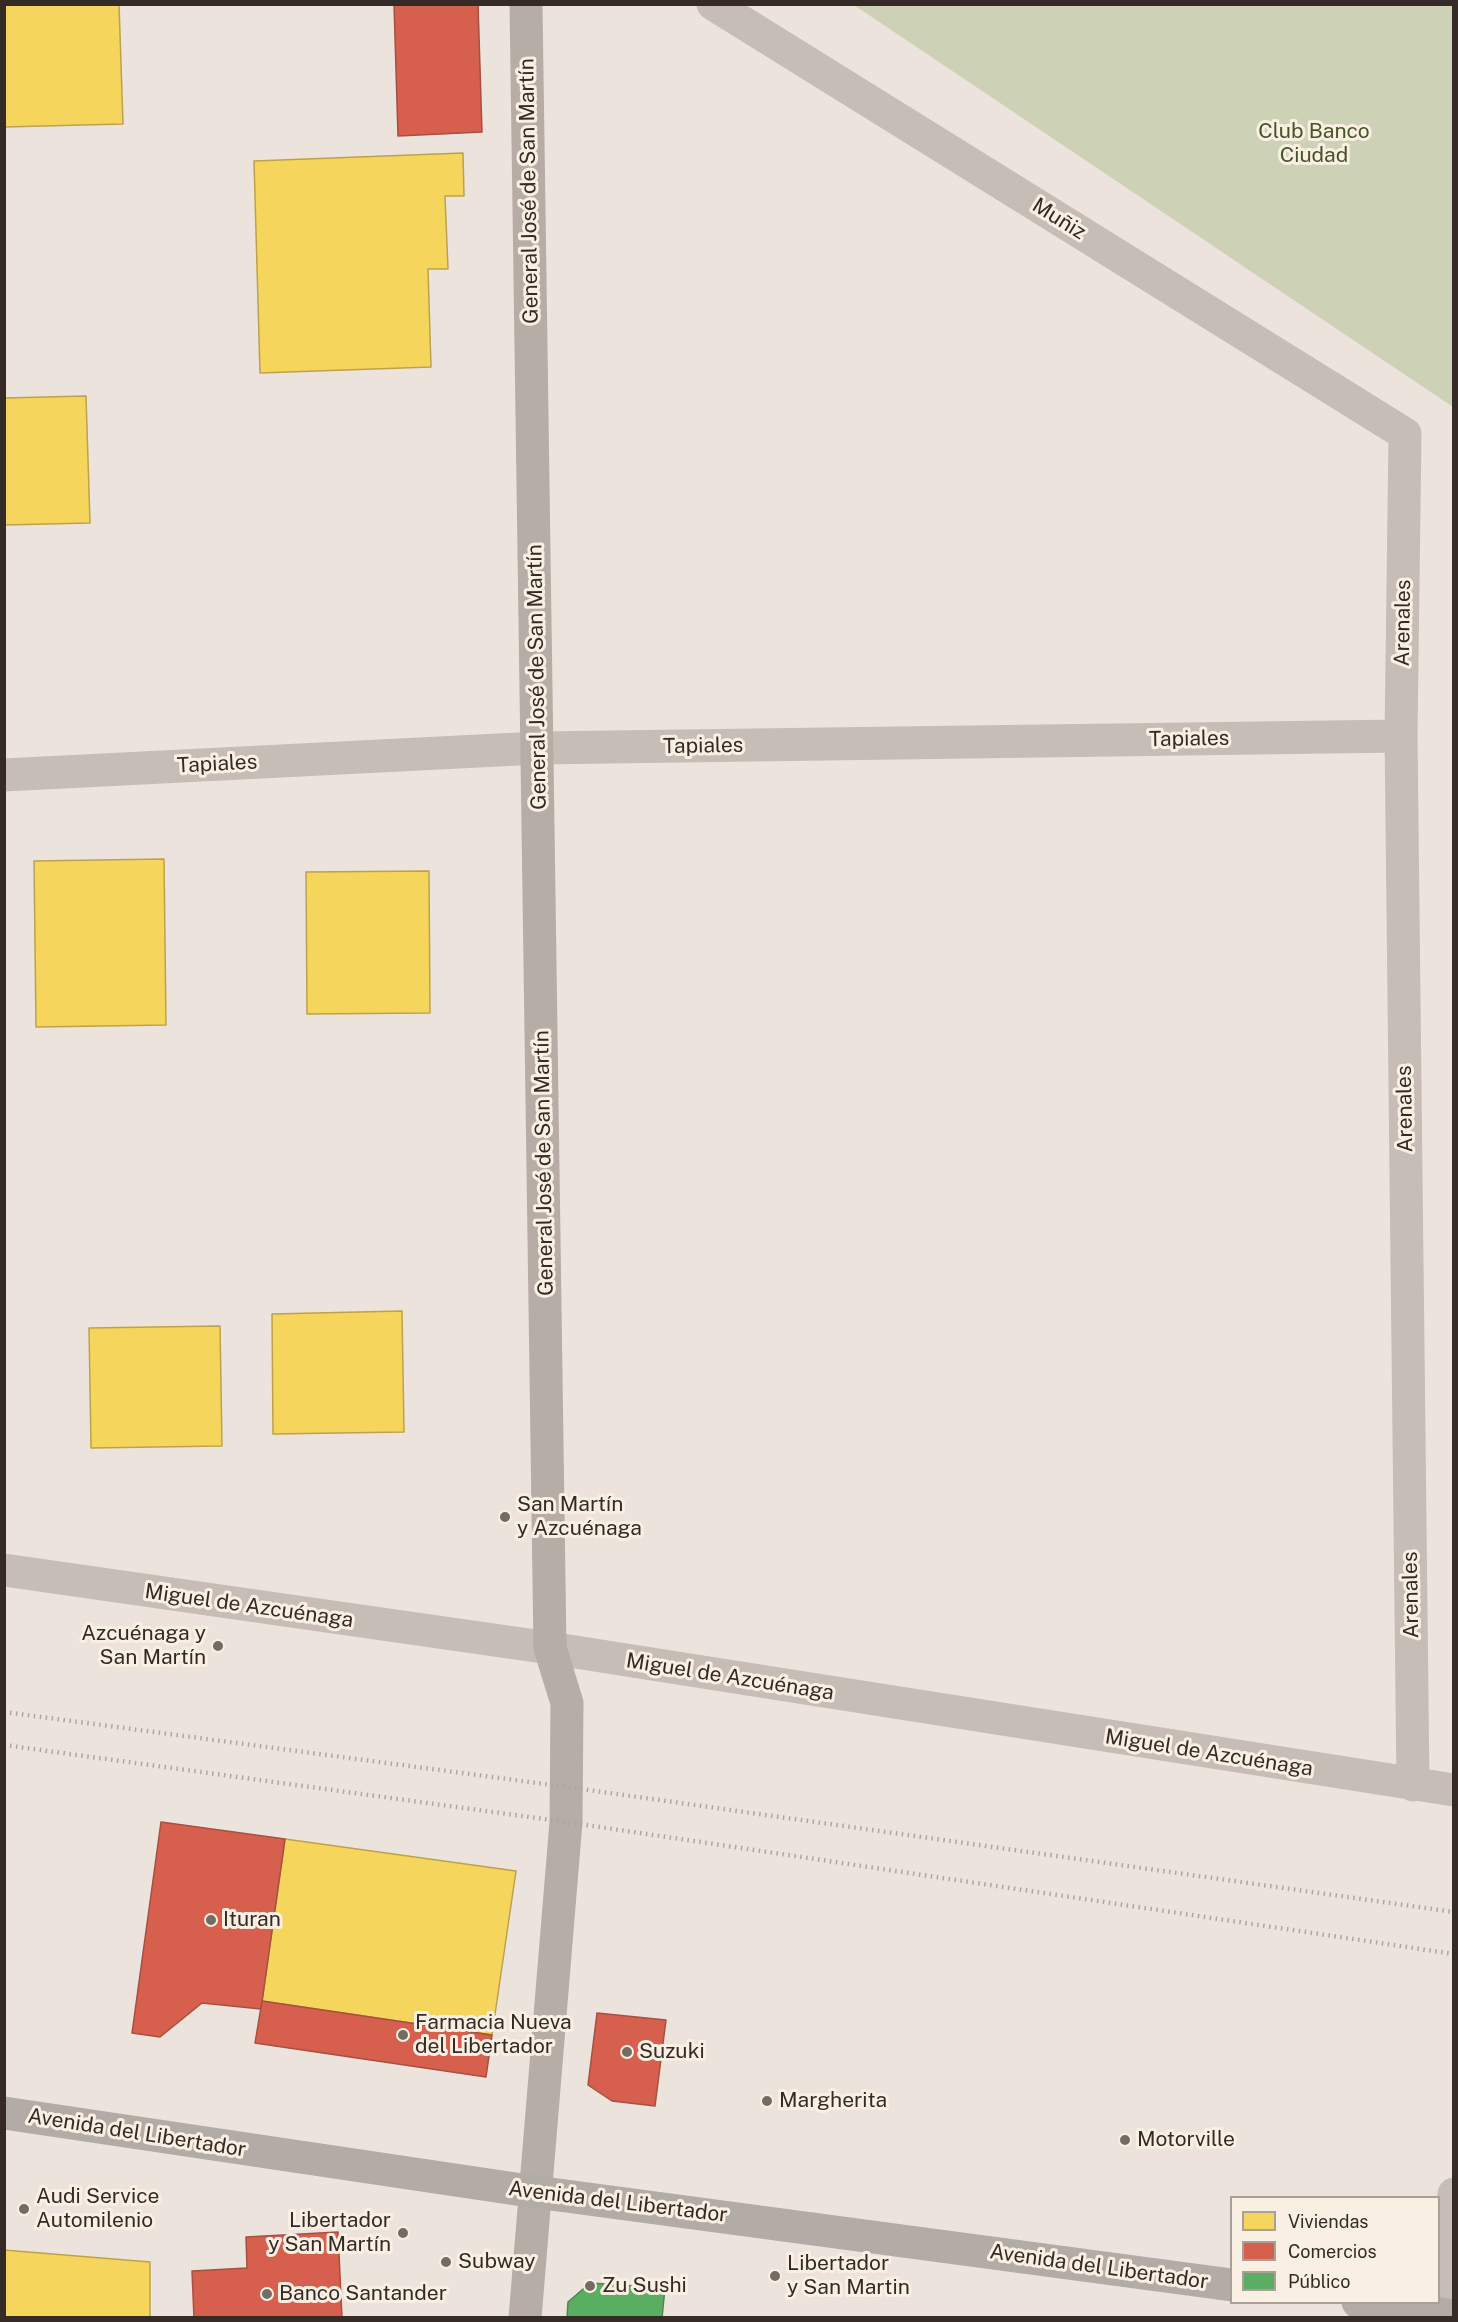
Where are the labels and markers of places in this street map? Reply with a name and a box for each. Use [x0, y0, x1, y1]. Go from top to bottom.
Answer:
place label: San Martín y Azcuénaga [517, 1492, 642, 1542]
marker: San Martín y Azcuénaga [498, 1510, 512, 1524]
place label: Azcuénaga y San Martín [81, 1621, 206, 1671]
marker: Azcuénaga y San Martín [211, 1639, 225, 1653]
place label: Ituran [223, 1907, 281, 1933]
marker: Ituran [204, 1913, 218, 1927]
place label: Farmacia Nueva del Libertador [415, 2010, 572, 2060]
marker: Farmacia Nueva del Libertador [396, 2028, 410, 2042]
place label: Suzuki [639, 2039, 705, 2065]
marker: Suzuki [620, 2045, 634, 2059]
place label: Margherita [779, 2088, 887, 2114]
marker: Margherita [760, 2094, 774, 2108]
place label: Motorville [1137, 2127, 1235, 2153]
marker: Motorville [1118, 2133, 1132, 2147]
place label: Audi Service Automilenio [36, 2184, 159, 2234]
marker: Audi Service Automilenio [17, 2202, 31, 2216]
place label: Libertador y San Martín [268, 2208, 391, 2258]
marker: Libertador y San Martín [396, 2226, 410, 2240]
place label: Subway [458, 2249, 535, 2275]
place label: Libertador y San Martin [787, 2251, 910, 2301]
marker: Subway [439, 2255, 453, 2269]
marker: Libertador y San Martin [768, 2269, 782, 2283]
place label: Zu Sushi [602, 2273, 687, 2299]
marker: Zu Sushi [583, 2279, 597, 2293]
place label: Banco Santander [279, 2281, 447, 2307]
marker: Banco Santander [260, 2287, 274, 2301]

